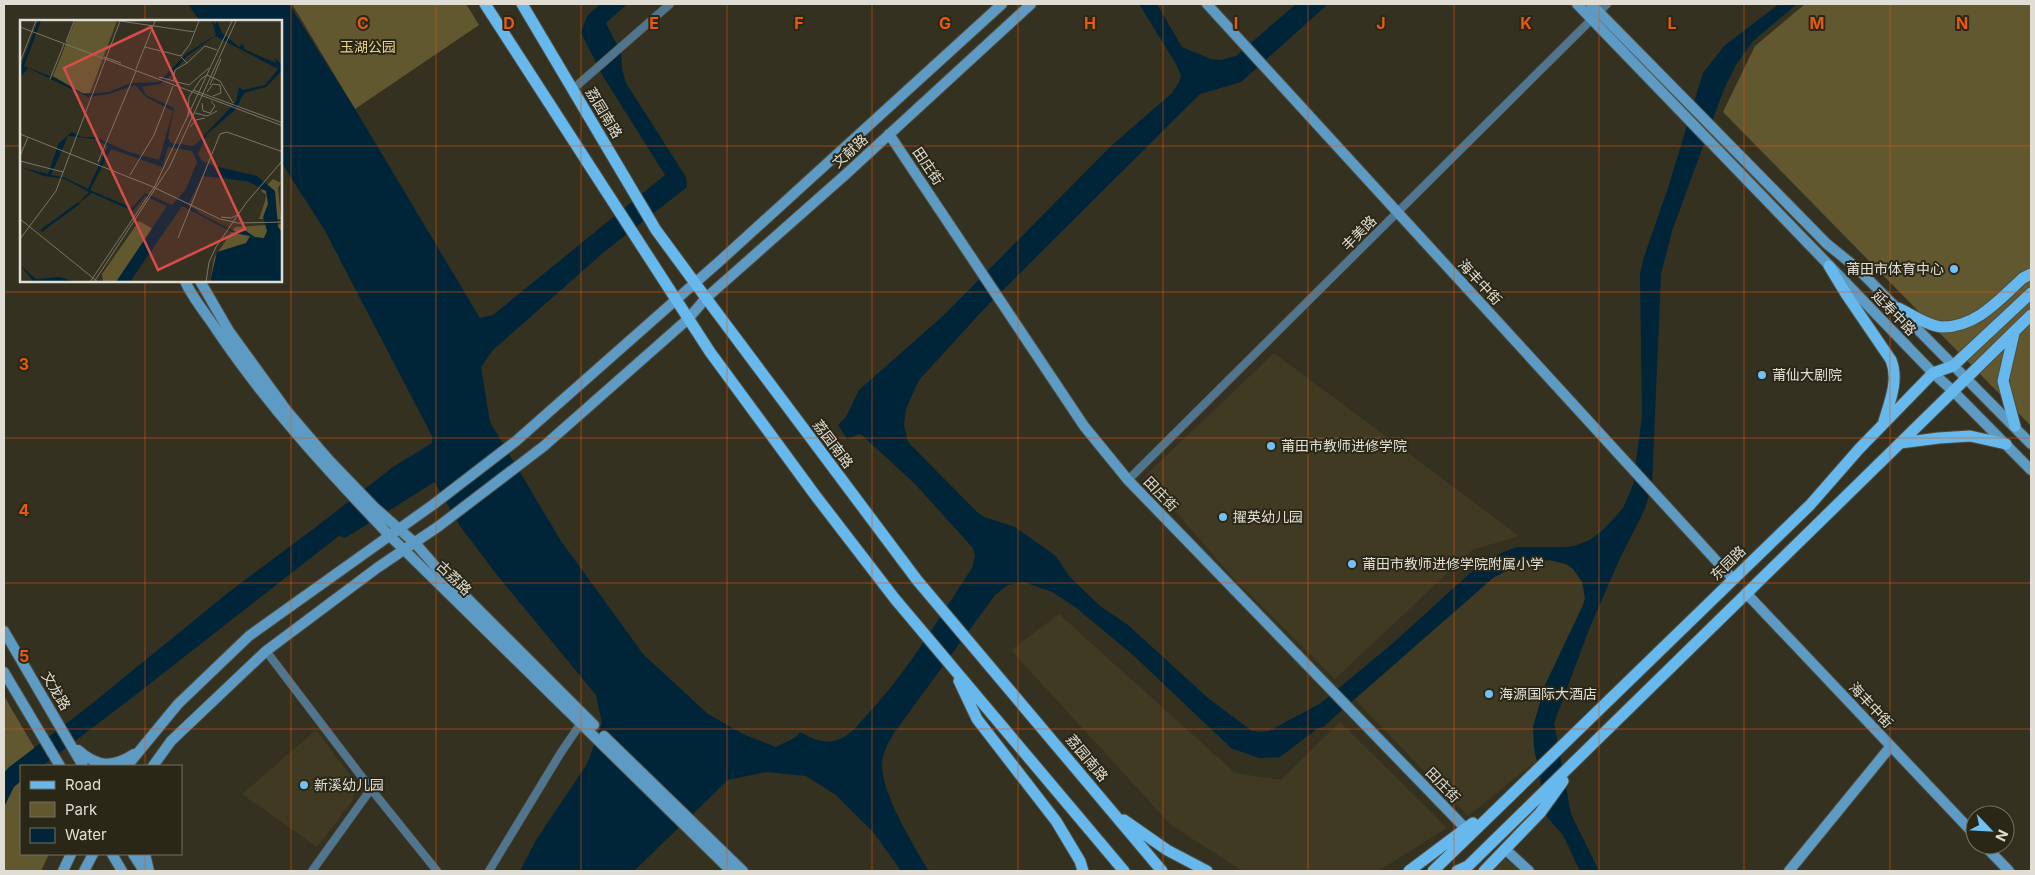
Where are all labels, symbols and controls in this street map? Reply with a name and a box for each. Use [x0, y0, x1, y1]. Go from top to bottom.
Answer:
text: C [357, 13, 369, 33]
text: D [503, 13, 515, 33]
text: E [649, 13, 659, 33]
text: F [794, 13, 804, 33]
text: G [939, 13, 951, 33]
text: H [1084, 13, 1096, 33]
text: I [1234, 13, 1238, 33]
text: J [1376, 13, 1386, 33]
text: K [1520, 13, 1532, 33]
text: L [1667, 13, 1677, 33]
text: M [1810, 13, 1824, 33]
text: N [1956, 13, 1968, 33]
inset map [20, 20, 282, 282]
park label: 玉湖公园 [340, 38, 396, 55]
street label: 荔园南路 [583, 84, 626, 141]
street label: 文献路 [828, 130, 871, 171]
street label: 田庄街 [910, 144, 947, 188]
street label: 丰美路 [1338, 212, 1380, 254]
street label: 海丰中街 [1455, 255, 1506, 308]
place label: 莆田市体育中心 [1846, 260, 1944, 277]
marker: 莆田市体育中心 [1948, 263, 1960, 275]
street label: 延寿中路 [1869, 287, 1920, 339]
text: 3 [19, 354, 29, 374]
place label: 莆仙大剧院 [1772, 366, 1842, 383]
marker: 莆仙大剧院 [1756, 369, 1768, 381]
street label: 荔园南路 [810, 416, 857, 471]
place label: 莆田市教师进修学院 [1281, 437, 1407, 454]
marker: 莆田市教师进修学院 [1265, 440, 1277, 452]
street label: 田庄街 [1141, 473, 1182, 515]
text: 4 [19, 500, 30, 520]
place label: 擢英幼儿园 [1233, 508, 1303, 525]
marker: 擢英幼儿园 [1217, 511, 1229, 523]
street label: 东园路 [1707, 542, 1749, 583]
place label: 莆田市教师进修学院附属小学 [1362, 555, 1544, 572]
street label: 古荔路 [433, 557, 475, 598]
marker: 莆田市教师进修学院附属小学 [1346, 558, 1358, 570]
text: 5 [19, 646, 29, 666]
street label: 文龙路 [38, 668, 75, 713]
street label: 海丰中街 [1846, 678, 1897, 731]
place label: 海源国际大酒店 [1499, 685, 1597, 702]
marker: 海源国际大酒店 [1483, 688, 1495, 700]
street label: 荔园南路 [1063, 731, 1112, 785]
street label: 田庄街 [1423, 764, 1464, 806]
legend [20, 765, 182, 855]
text: Road [65, 775, 101, 794]
place label: 新溪幼儿园 [314, 776, 384, 793]
marker: 新溪幼儿园 [298, 779, 310, 791]
text: Park [65, 800, 98, 819]
north arrow [1965, 805, 2015, 855]
text: Water [65, 825, 107, 844]
text: N [1992, 827, 2012, 844]

